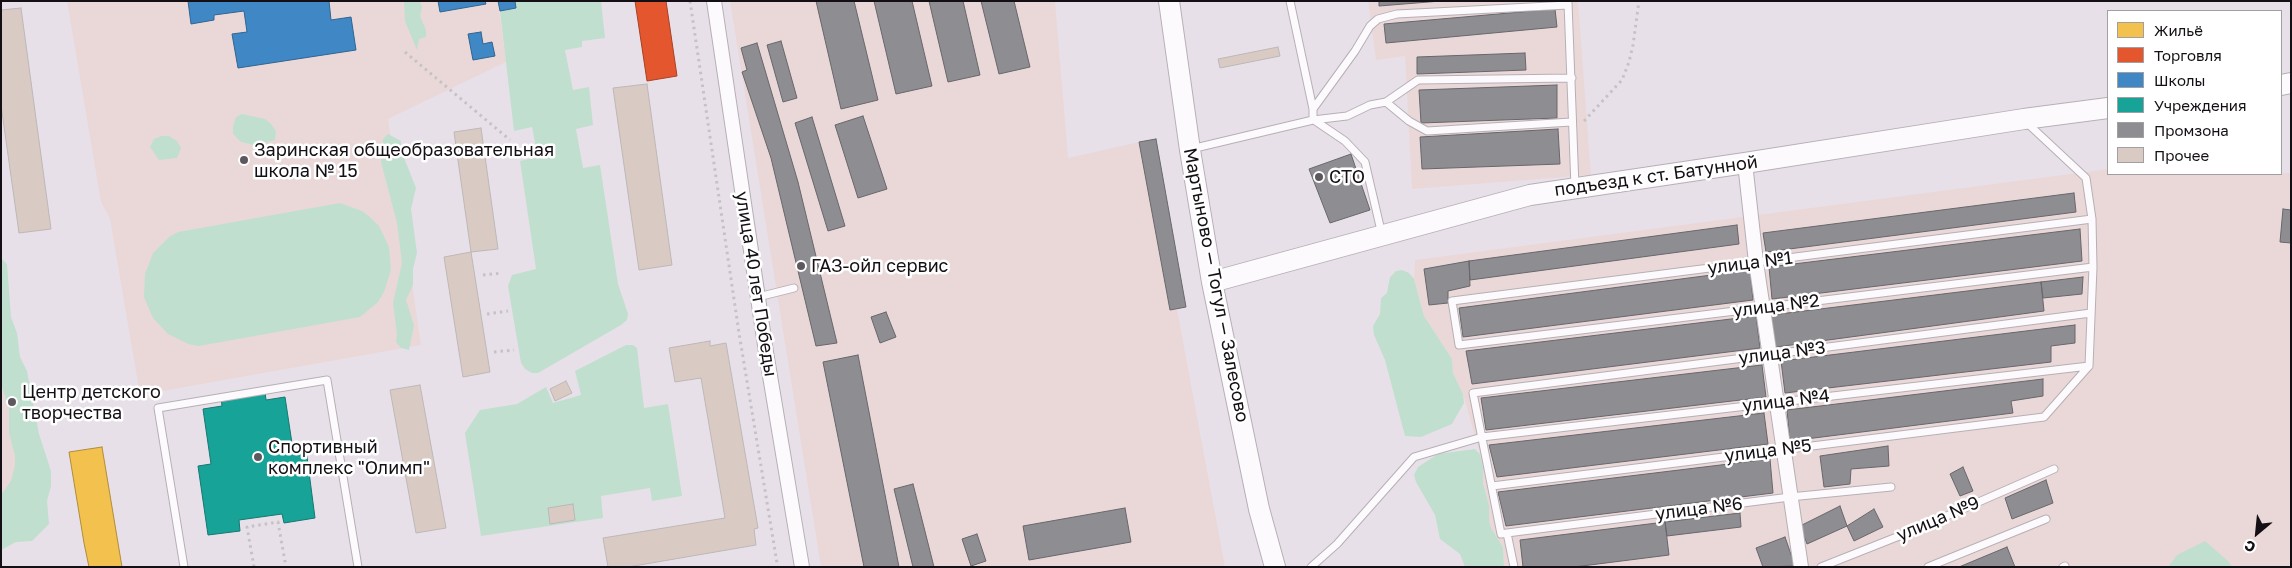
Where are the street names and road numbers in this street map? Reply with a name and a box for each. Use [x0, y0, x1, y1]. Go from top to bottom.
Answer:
street label: Мартыново — Тогул — Залесово [1179, 146, 1253, 424]
street label: подъезд к ст. Батунной [1553, 151, 1759, 201]
street label: улица 40 лет Победы [731, 190, 781, 378]
street label: улица №1 [1706, 247, 1794, 279]
street label: улица №2 [1731, 290, 1821, 322]
street label: улица №3 [1737, 337, 1827, 369]
street label: улица №4 [1741, 385, 1831, 417]
street label: улица №5 [1723, 435, 1813, 467]
street label: улица №9 [1893, 492, 1983, 546]
street label: улица №6 [1654, 493, 1744, 525]

